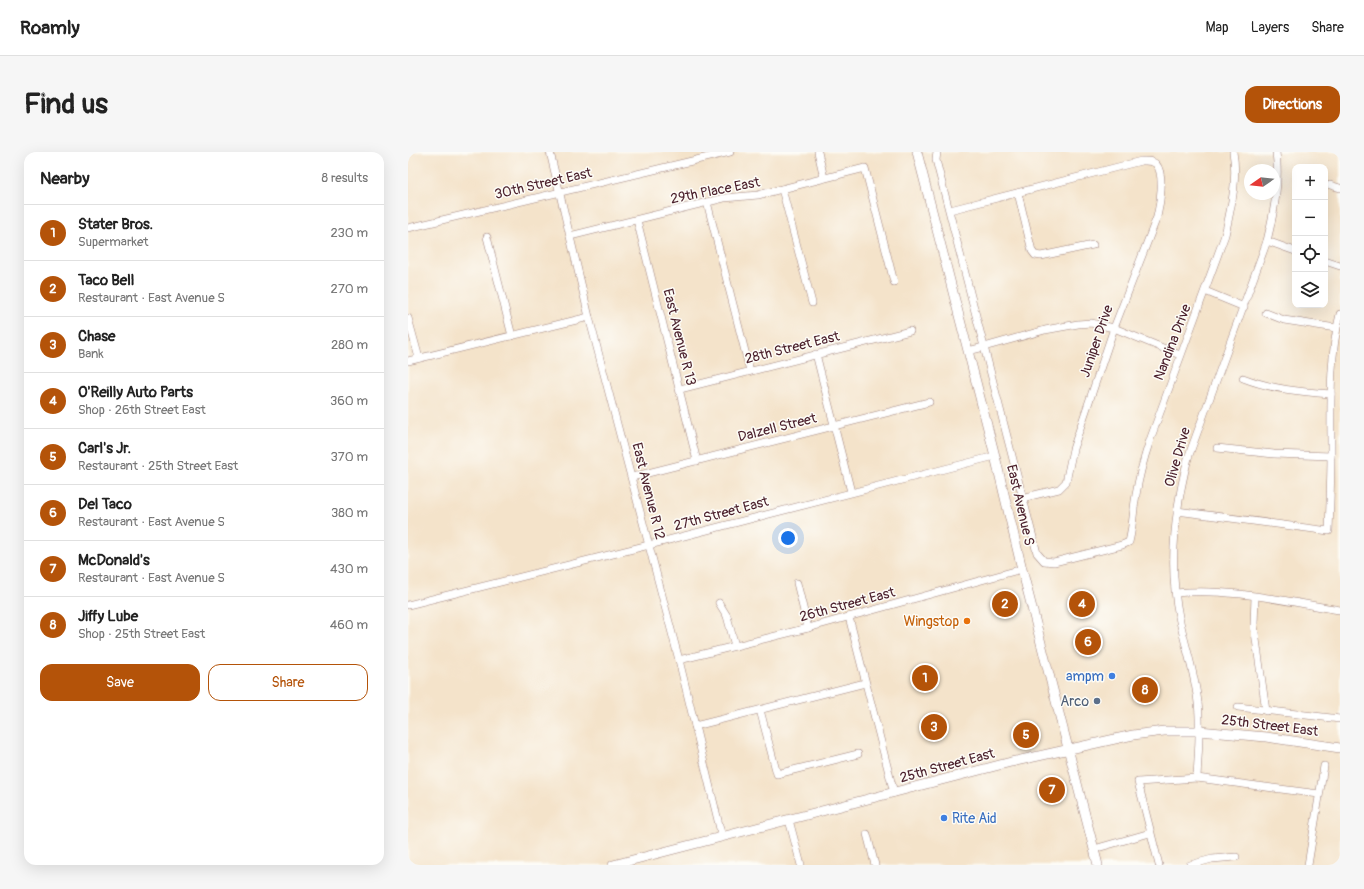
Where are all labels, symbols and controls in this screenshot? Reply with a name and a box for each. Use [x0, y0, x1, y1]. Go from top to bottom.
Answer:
text: Roamly [20, 16, 80, 40]
text: Map [1206, 19, 1229, 36]
text: Layers [1251, 19, 1289, 36]
text: Share [1311, 19, 1344, 36]
button: Directions [1245, 86, 1340, 123]
text: Find us [24, 87, 108, 122]
street label: 30th Street East [493, 164, 594, 203]
north arrow [1244, 164, 1280, 200]
map controls [1292, 164, 1328, 308]
button: + [1292, 164, 1328, 200]
text: Nearby [40, 168, 89, 189]
text: 8 results [322, 170, 368, 186]
street label: 29th Place East [669, 173, 762, 207]
button: − [1292, 200, 1328, 236]
text: Stater Bros. [78, 215, 153, 234]
text: 1 [50, 225, 56, 241]
text: 230 m [331, 225, 368, 241]
text: Supermarket [78, 234, 149, 250]
button: locate [1292, 236, 1328, 272]
text: Taco Bell [78, 271, 134, 290]
button: layers [1292, 272, 1328, 308]
text: 2 [49, 281, 57, 297]
text: 270 m [331, 281, 368, 297]
street label: East Avenue R 13 [659, 287, 700, 388]
text: Restaurant · East Avenue S [78, 290, 225, 306]
street label: Nandina Drive [1150, 302, 1195, 383]
street label: Juniper Drive [1076, 303, 1117, 380]
text: Chase [78, 327, 115, 346]
street label: 28th Street East [743, 327, 841, 367]
text: 3 [49, 337, 57, 353]
text: 280 m [331, 337, 368, 353]
text: Bank [78, 346, 104, 362]
text: O'Reilly Auto Parts [78, 383, 193, 402]
text: 4 [49, 393, 57, 409]
text: 360 m [330, 393, 368, 409]
text: Shop · 26th Street East [78, 402, 206, 418]
street label: Dalzell Street [736, 409, 819, 445]
street label: Olive Drive [1161, 425, 1194, 489]
text: Carl's Jr. [78, 439, 131, 458]
street label: East Avenue R 12 [628, 441, 669, 541]
text: 5 [49, 449, 57, 465]
text: 370 m [331, 449, 368, 465]
text: Restaurant · 25th Street East [78, 458, 238, 474]
street label: East Avenue S [1003, 463, 1038, 547]
street label: 27th Street East [672, 493, 771, 534]
text: Del Taco [78, 495, 132, 514]
text: 6 [49, 505, 57, 521]
text: 380 m [331, 505, 368, 521]
text: Restaurant · East Avenue S [78, 514, 225, 530]
your location [778, 528, 798, 548]
text: McDonald's [78, 551, 150, 570]
text: 7 [50, 561, 56, 577]
text: 430 m [330, 561, 368, 577]
text: Restaurant · East Avenue S [78, 570, 225, 586]
street label: 26th Street East [798, 584, 897, 625]
pin: 2 [992, 589, 1018, 619]
pin: 4 [1069, 589, 1095, 619]
text: Jiffy Lube [78, 607, 138, 626]
place label: Wingstop [904, 613, 959, 630]
marker: Wingstop [962, 616, 972, 626]
text: 8 [50, 617, 56, 633]
text: 460 m [330, 617, 368, 633]
text: Shop · 25th Street East [78, 626, 205, 642]
pin: 6 [1075, 627, 1101, 657]
pin: 1 [912, 663, 938, 693]
button: Save [40, 664, 200, 701]
button: Share [208, 664, 368, 701]
place label: ampm [1066, 668, 1104, 685]
marker: ampm [1107, 671, 1117, 681]
pin: 8 [1132, 675, 1158, 705]
place label: Arco [1060, 693, 1089, 710]
marker: Arco [1092, 696, 1102, 706]
street label: 25th Street East [1221, 711, 1320, 740]
pin: 3 [921, 712, 947, 742]
pin: 5 [1013, 720, 1039, 750]
street label: 25th Street East [898, 745, 997, 786]
pin: 7 [1039, 775, 1065, 805]
place label: Rite Aid [952, 810, 997, 827]
marker: Rite Aid [939, 813, 949, 823]

